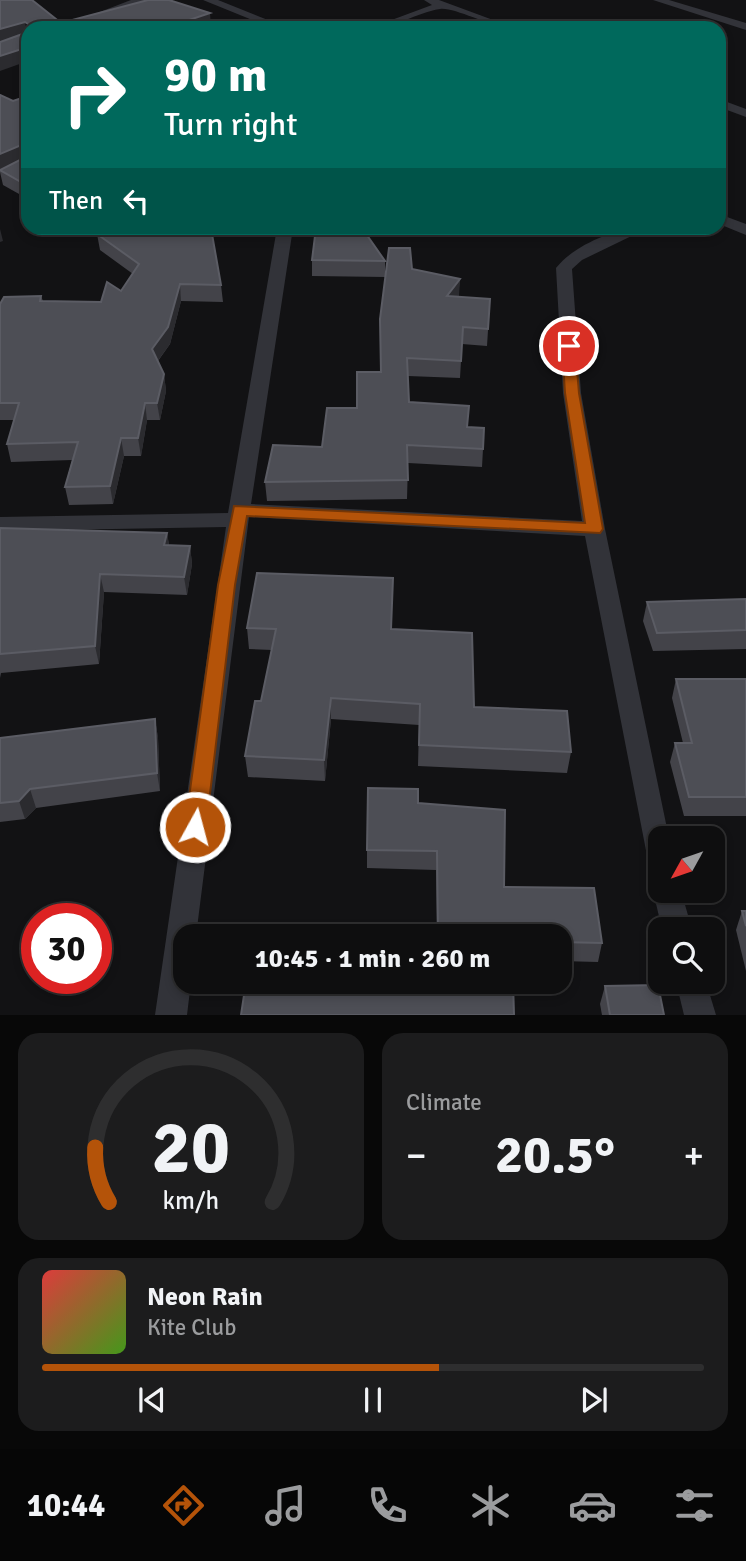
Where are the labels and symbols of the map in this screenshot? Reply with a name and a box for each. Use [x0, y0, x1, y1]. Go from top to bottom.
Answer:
pin [539, 316, 599, 376]
position arrow [158, 790, 232, 864]
north arrow [648, 826, 724, 903]
speed limit sign: 30 [21, 903, 112, 994]

